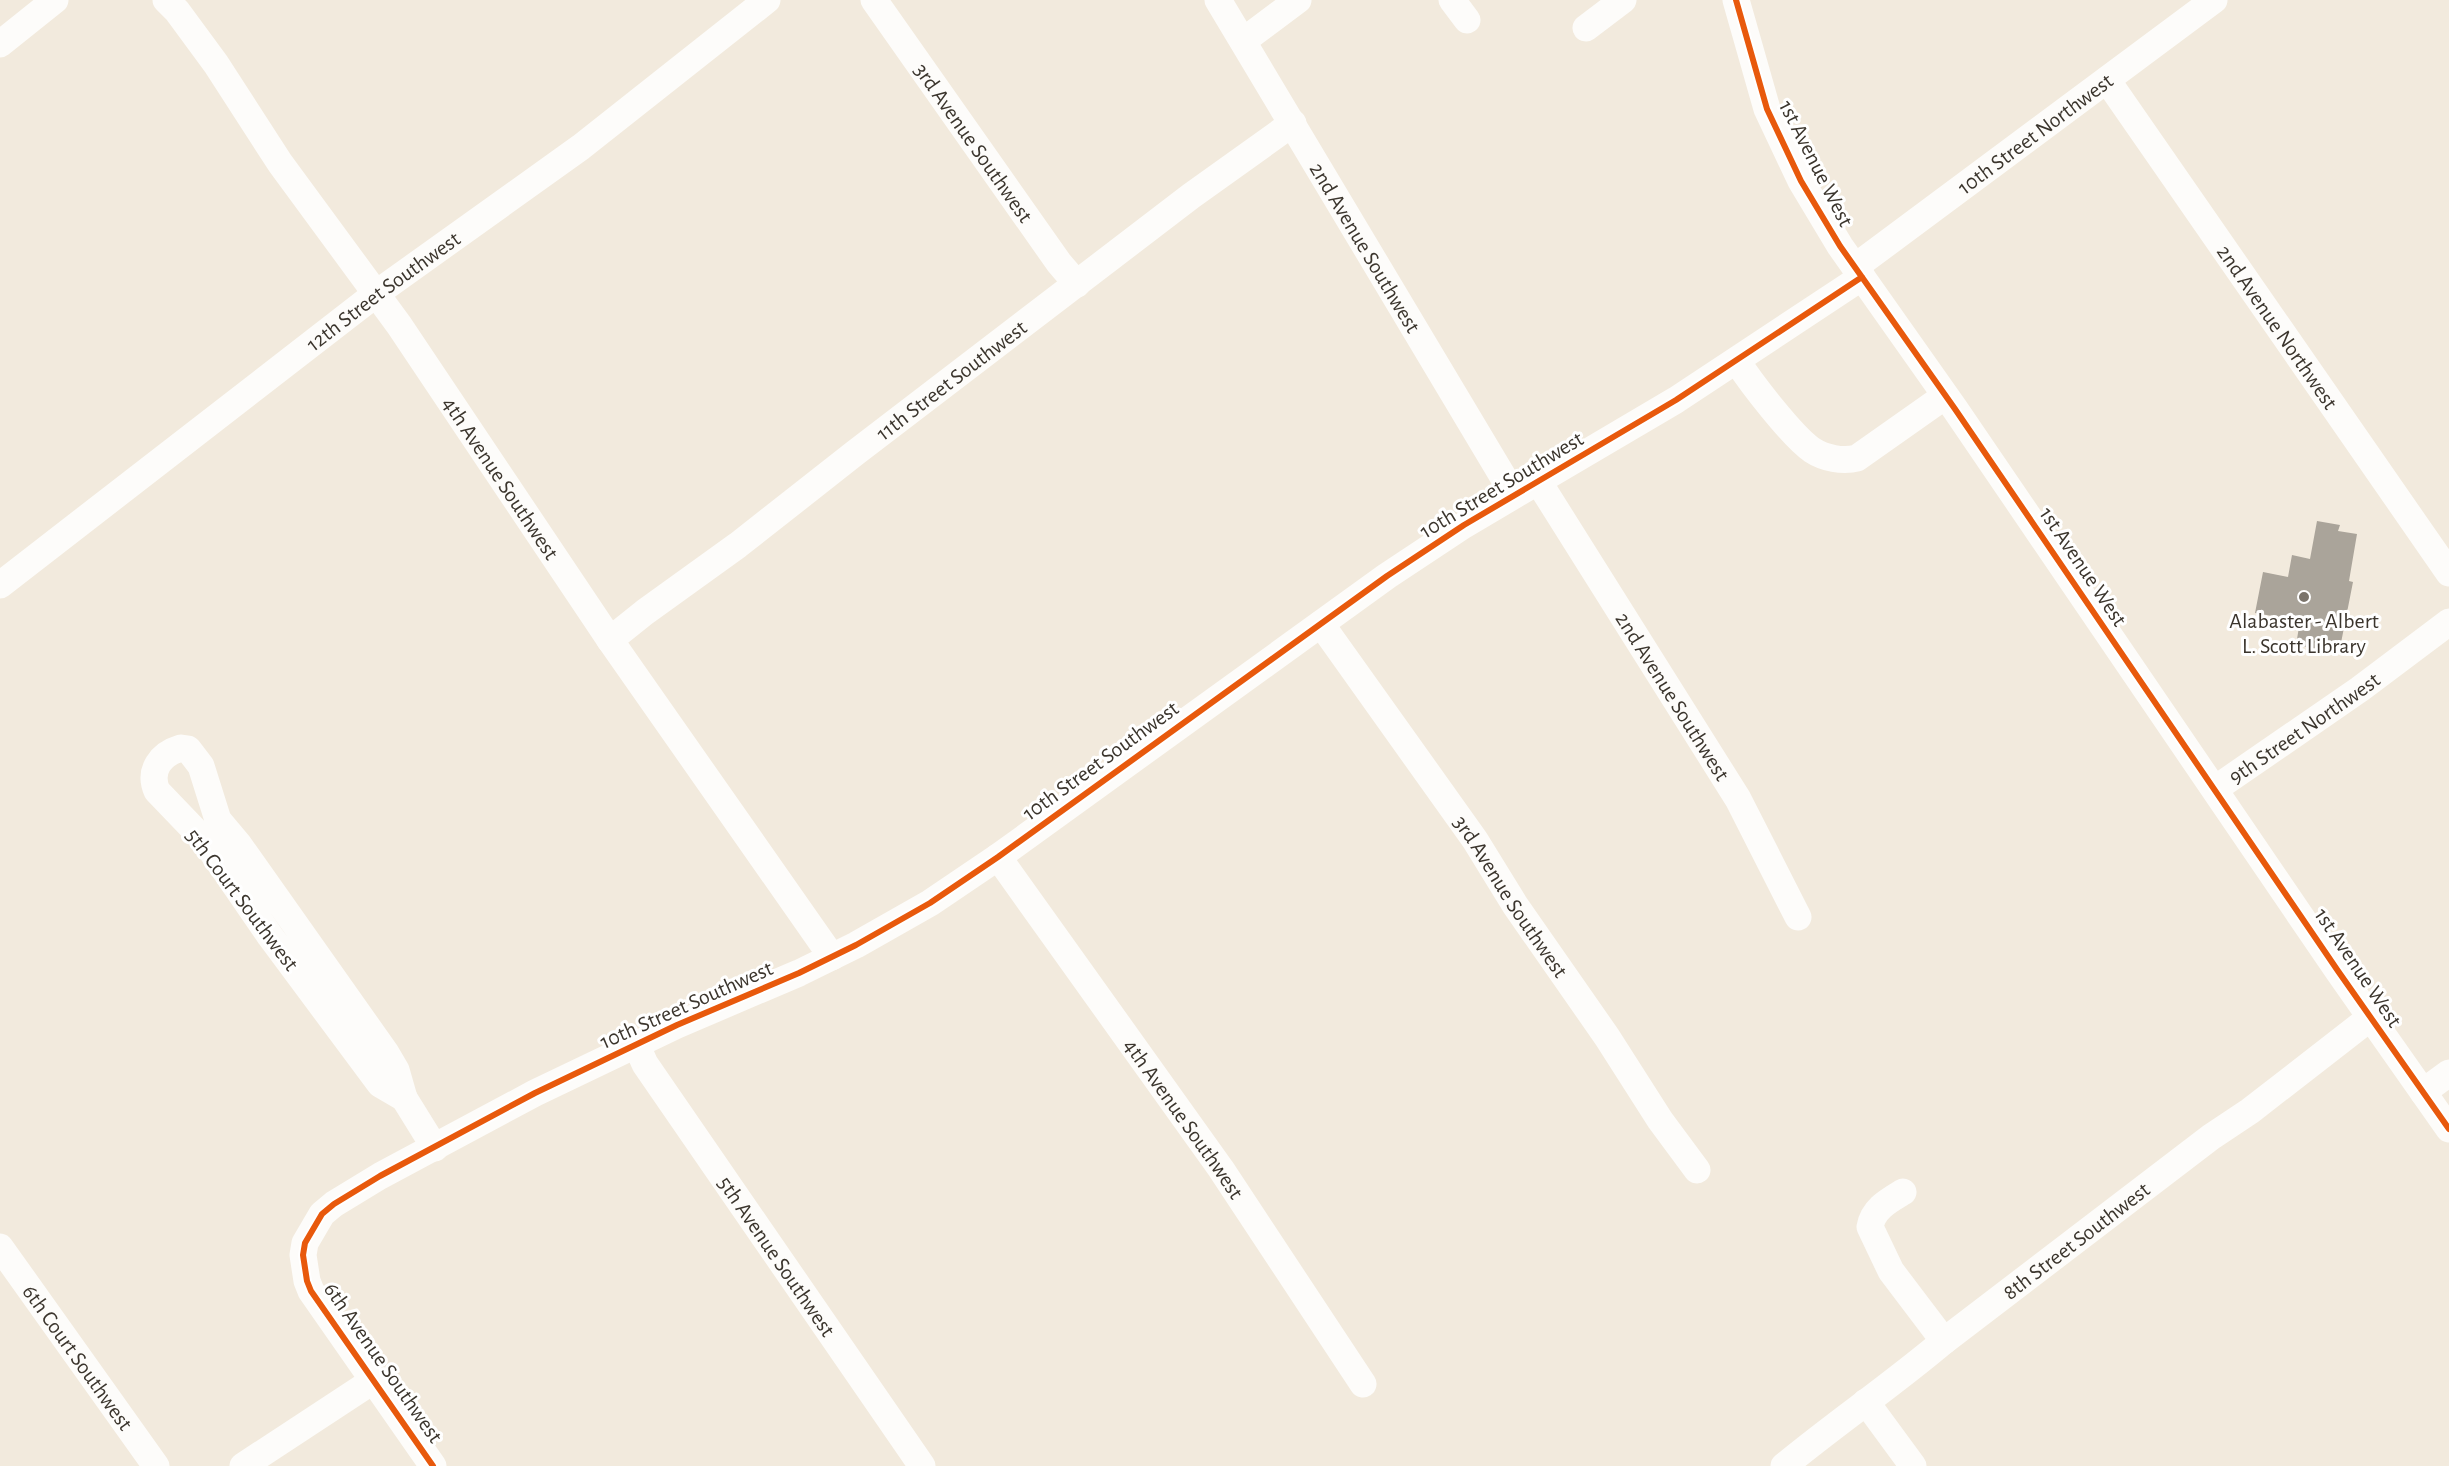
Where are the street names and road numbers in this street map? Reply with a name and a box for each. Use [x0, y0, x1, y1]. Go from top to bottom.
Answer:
street label: 3rd Avenue Southwest [910, 59, 1037, 227]
street label: 10th Street Northwest [1954, 69, 2117, 199]
street label: 1st Avenue West [1775, 97, 1857, 230]
street label: 2nd Avenue Southwest [1306, 159, 1424, 337]
street label: 12th Street Southwest [303, 227, 464, 355]
street label: 2nd Avenue Northwest [2213, 241, 2342, 413]
street label: 11th Street Southwest [872, 316, 1031, 445]
street label: 4th Avenue Southwest [438, 393, 563, 563]
street label: 10th Street Southwest [1416, 427, 1587, 542]
street label: 1st Avenue West [2035, 503, 2131, 630]
street label: 2nd Avenue Southwest [1611, 609, 1733, 785]
street label: 9th Street Northwest [2225, 668, 2384, 788]
street label: 10th Street Southwest [1019, 697, 1183, 825]
street label: 3rd Avenue Southwest [1449, 812, 1572, 982]
street label: 5th Court Southwest [182, 824, 303, 975]
street label: 1st Avenue West [2310, 904, 2406, 1031]
street label: 10th Street Southwest [597, 957, 776, 1053]
street label: 4th Avenue Southwest [1120, 1035, 1247, 1203]
street label: 5th Avenue Southwest [714, 1172, 839, 1341]
street label: 8th Street Southwest [1999, 1178, 2154, 1304]
street label: 6th Avenue Southwest [320, 1278, 447, 1447]
street label: 6th Court Southwest [18, 1281, 137, 1434]

